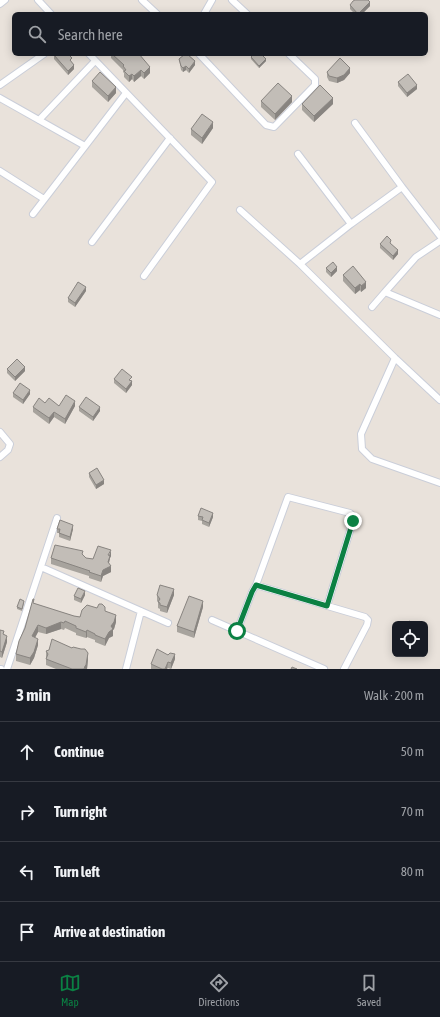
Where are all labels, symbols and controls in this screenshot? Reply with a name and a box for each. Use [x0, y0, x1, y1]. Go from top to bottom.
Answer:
search box [12, 12, 428, 56]
icon: search [26, 23, 48, 45]
text: Search here [58, 26, 123, 43]
route end [344, 512, 362, 530]
map controls [392, 621, 428, 657]
button: locate [392, 621, 428, 657]
route start [228, 622, 246, 640]
text: 3 min [16, 685, 51, 705]
text: Walk · 200 m [364, 688, 424, 703]
icon: ahead [16, 741, 38, 763]
text: Continue [54, 743, 104, 760]
text: 50 m [401, 744, 424, 759]
icon: right [16, 801, 38, 823]
text: Turn right [54, 803, 107, 820]
text: 70 m [401, 804, 424, 819]
icon: left [16, 861, 38, 883]
text: Turn left [54, 863, 100, 880]
text: 80 m [401, 864, 424, 879]
icon: arrive [16, 921, 38, 943]
text: Arrive at destination [54, 923, 165, 940]
tab: Map [59, 972, 81, 1008]
tab: Directions [198, 972, 239, 1008]
tab: Saved [357, 972, 381, 1008]

